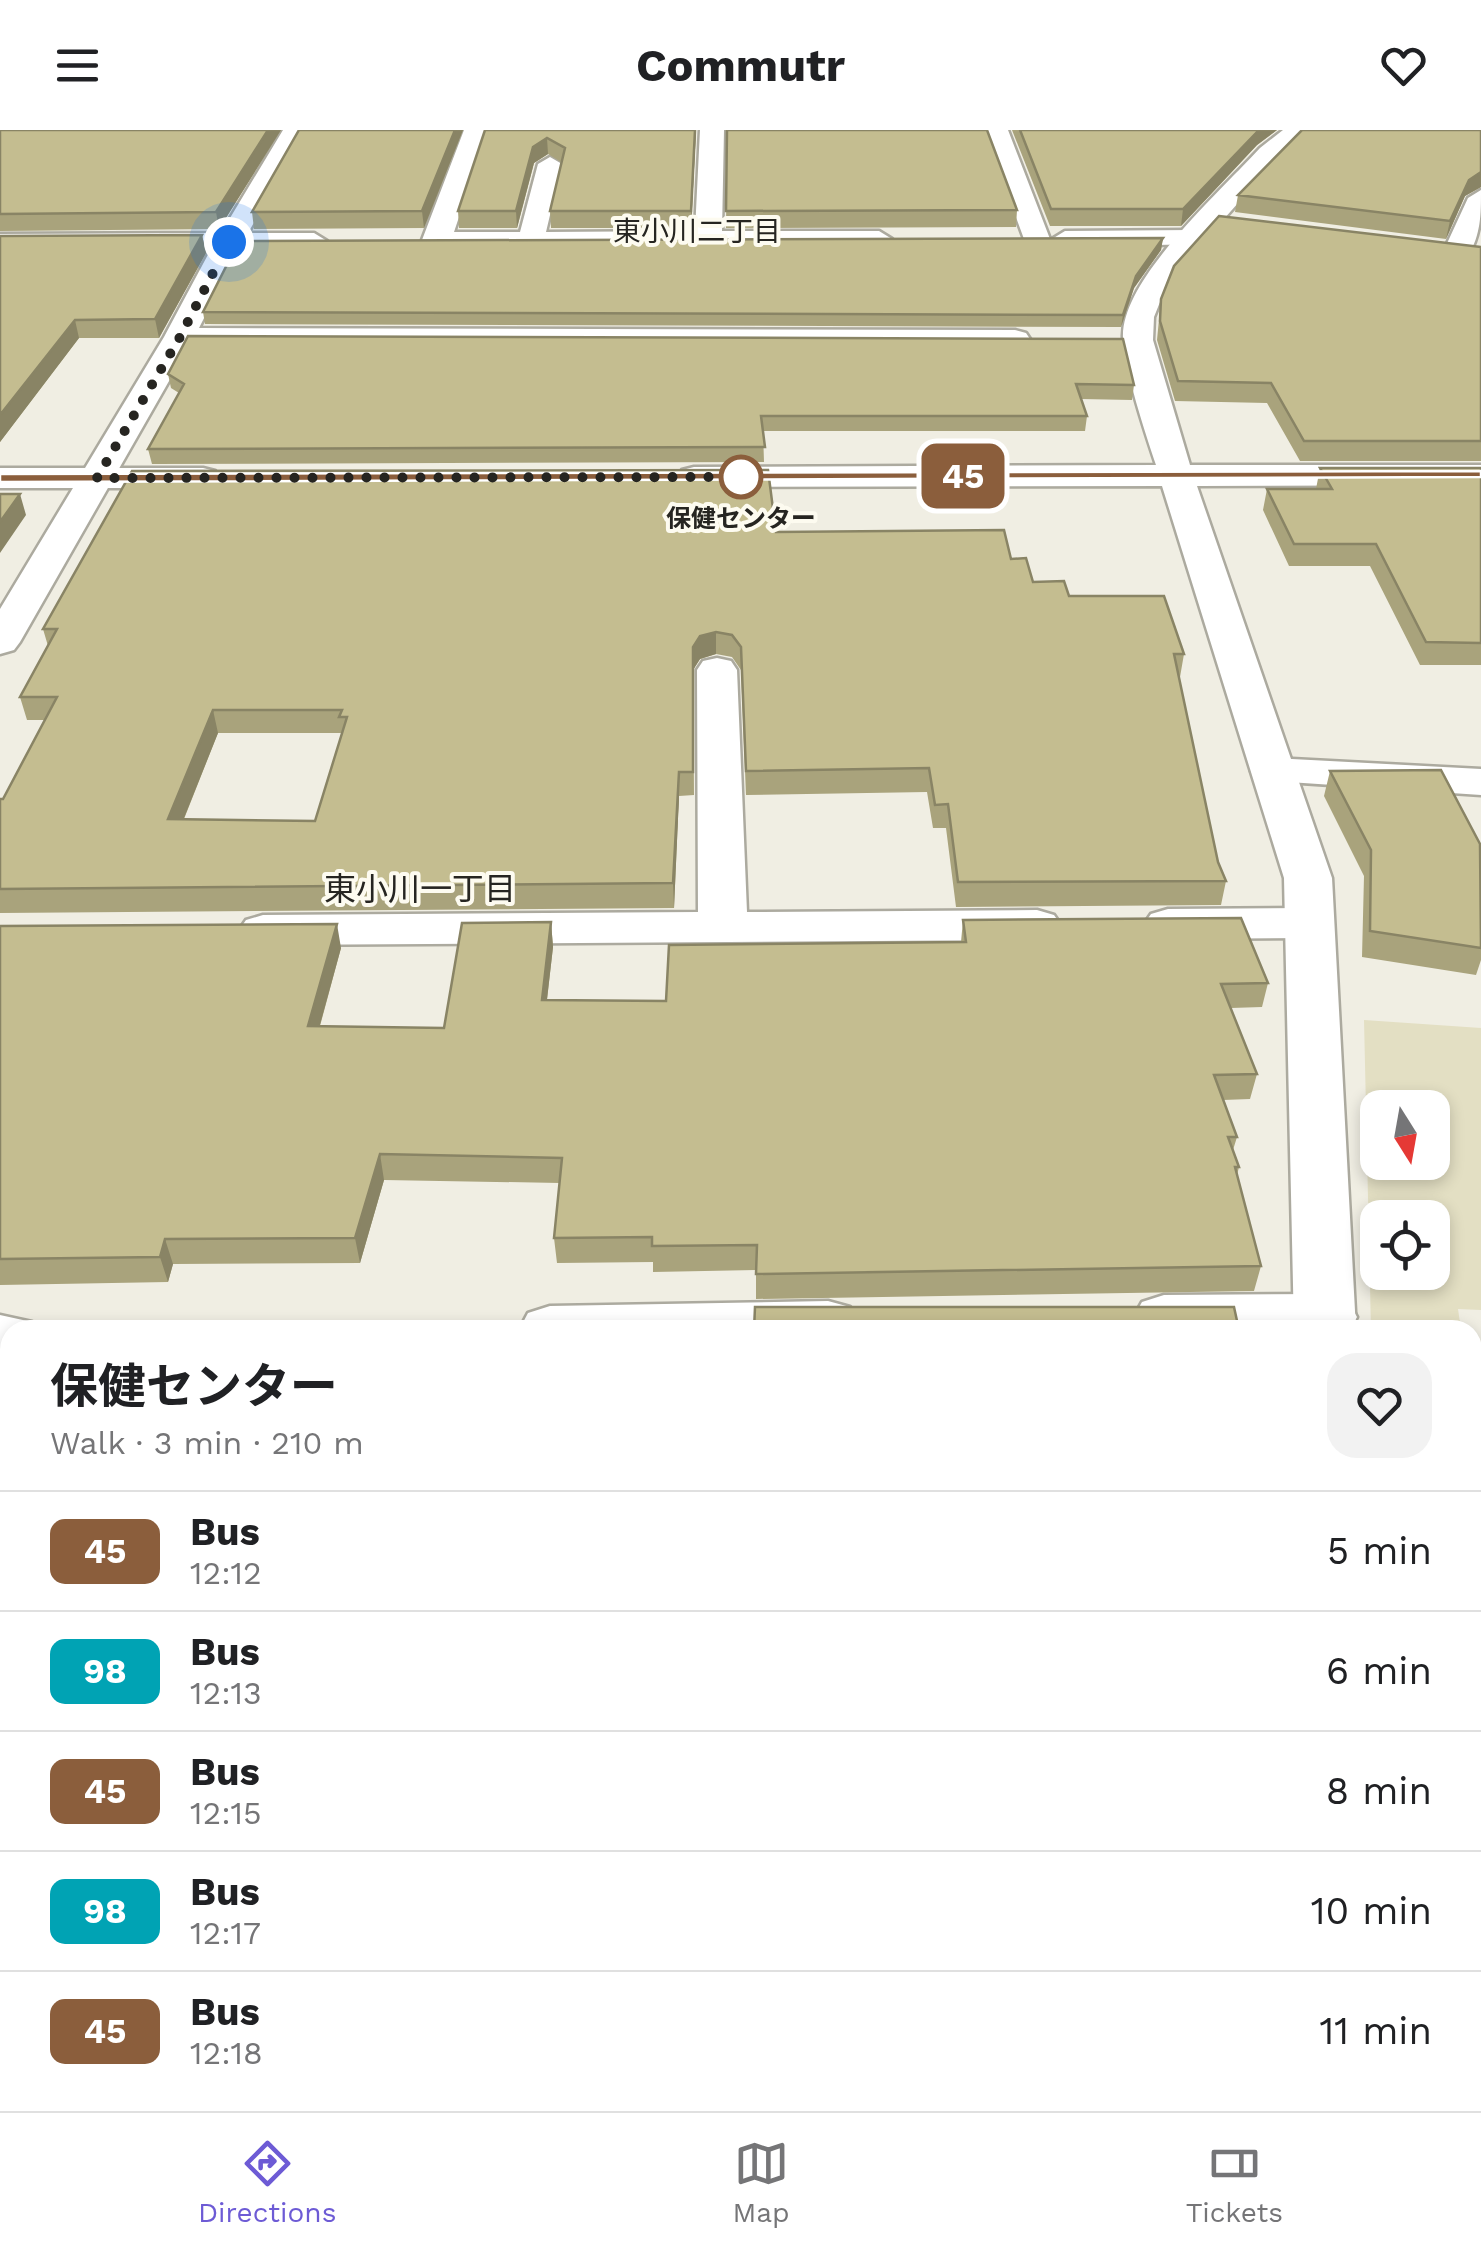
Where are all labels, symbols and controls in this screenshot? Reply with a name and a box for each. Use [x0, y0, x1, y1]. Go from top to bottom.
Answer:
icon: menu [50, 38, 105, 93]
icon: heart [1376, 38, 1431, 93]
text: Commutr [636, 39, 845, 92]
district label: 東小川二丁目 [613, 215, 781, 248]
your location [204, 217, 254, 267]
line badge: 45 [918, 444, 1008, 508]
text: 45 [941, 455, 985, 497]
marker: 保健センター [720, 456, 762, 498]
place label: 保健センター [666, 504, 816, 533]
district label: 東小川一丁目 [324, 870, 516, 908]
north arrow [1360, 1090, 1450, 1180]
map controls [1360, 1090, 1450, 1290]
button: locate [1360, 1200, 1450, 1290]
button: heart [1327, 1353, 1432, 1458]
text: 保健センター [50, 1358, 338, 1415]
text: Walk · 3 min · 210 m [50, 1424, 364, 1462]
text: Bus [190, 1510, 260, 1554]
text: 5 min [1327, 1529, 1432, 1573]
text: 45 [83, 1530, 127, 1572]
text: 12:12 [190, 1554, 262, 1592]
text: Bus [190, 1630, 260, 1674]
text: 6 min [1326, 1649, 1432, 1693]
text: 98 [83, 1650, 127, 1692]
text: 12:13 [190, 1674, 262, 1712]
text: Bus [190, 1750, 260, 1794]
text: 8 min [1326, 1769, 1432, 1813]
text: 45 [83, 1770, 127, 1812]
text: 12:15 [190, 1794, 262, 1832]
text: Bus [190, 1870, 260, 1914]
text: 10 min [1311, 1889, 1432, 1933]
text: 98 [83, 1890, 127, 1932]
text: 12:17 [190, 1914, 261, 1952]
text: Bus [190, 1990, 260, 2034]
text: 11 min [1320, 2009, 1432, 2053]
text: 45 [83, 2010, 127, 2052]
text: 12:18 [190, 2034, 263, 2072]
tab: Directions [198, 2136, 336, 2229]
tab: Map [733, 2136, 790, 2229]
tab: Tickets [1186, 2136, 1283, 2229]

